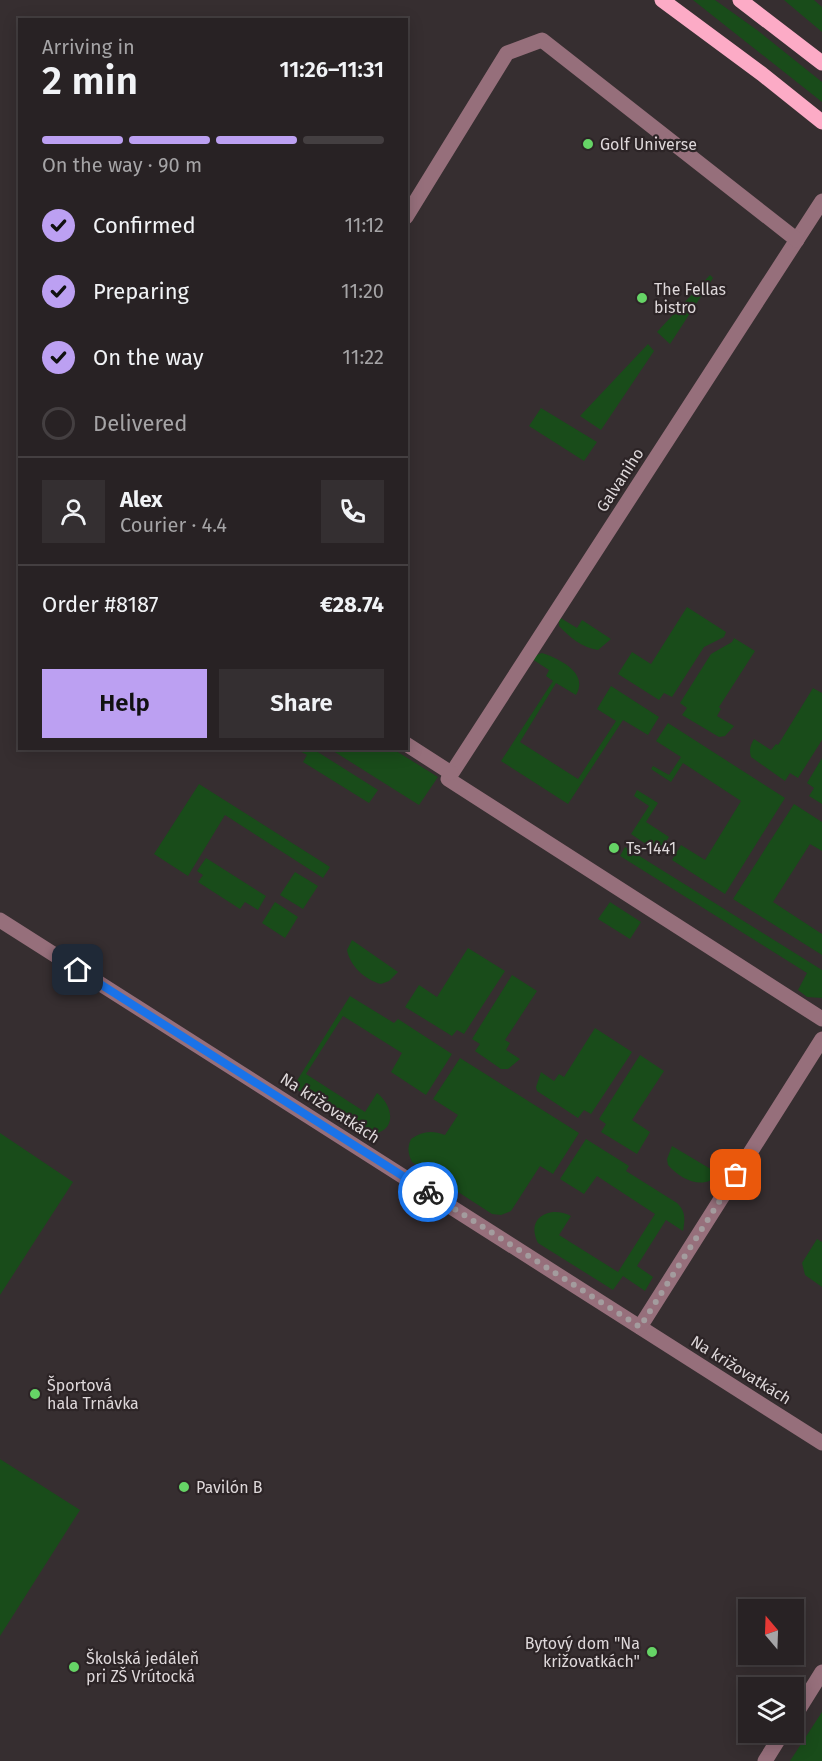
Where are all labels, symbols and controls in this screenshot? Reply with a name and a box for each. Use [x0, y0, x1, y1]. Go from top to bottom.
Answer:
text: Arriving in [42, 35, 135, 59]
text: 11:26–11:31 [279, 56, 384, 83]
text: 2 min [42, 58, 138, 104]
place label: Golf Universe [600, 135, 697, 154]
marker: Golf Universe [581, 137, 595, 151]
text: On the way · 90 m [42, 153, 202, 177]
icon: check [42, 209, 75, 242]
text: Confirmed [93, 212, 196, 239]
text: 11:12 [344, 213, 384, 237]
icon: check [42, 275, 75, 308]
text: Preparing [93, 278, 189, 305]
text: 11:20 [341, 279, 384, 303]
place label: The Fellas bistro [654, 280, 726, 317]
marker: The Fellas bistro [635, 291, 649, 305]
icon: check [42, 341, 75, 374]
text: On the way [93, 344, 204, 371]
text: 11:22 [342, 345, 384, 369]
text: Delivered [93, 410, 188, 437]
street label: Galvaniho [592, 445, 648, 515]
button: person [42, 480, 105, 543]
button: phone [321, 480, 384, 543]
text: Alex [120, 486, 163, 513]
text: Courier · 4.4 [120, 513, 227, 537]
text: Order #8187 [42, 591, 158, 618]
text: €28.74 [320, 591, 384, 618]
button: Help [42, 669, 207, 738]
button: Share [219, 669, 384, 738]
place label: Ts-1441 [626, 839, 676, 858]
marker: Ts-1441 [607, 841, 621, 855]
pin [52, 944, 103, 995]
icon: home [61, 953, 94, 986]
street label: Na križovatkách [277, 1069, 383, 1147]
pin [710, 1149, 761, 1200]
icon: bag [719, 1158, 752, 1191]
courier [398, 1162, 458, 1222]
icon: bike [412, 1176, 445, 1209]
street label: Na križovatkách [687, 1332, 795, 1408]
place label: Športová hala Trnávka [47, 1375, 139, 1413]
marker: Športová hala Trnávka [28, 1387, 42, 1401]
place label: Pavilón B [196, 1478, 263, 1497]
marker: Pavilón B [177, 1480, 191, 1494]
north arrow [738, 1599, 804, 1665]
map controls [738, 1599, 804, 1743]
place label: Bytový dom "Na križovatkách" [525, 1634, 640, 1671]
marker: Bytový dom "Na križovatkách" [645, 1645, 659, 1659]
place label: Školská jedáleň pri ZŠ Vrútocká [86, 1648, 199, 1686]
marker: Školská jedáleň pri ZŠ Vrútocká [67, 1660, 81, 1674]
button: layers [738, 1677, 804, 1743]

